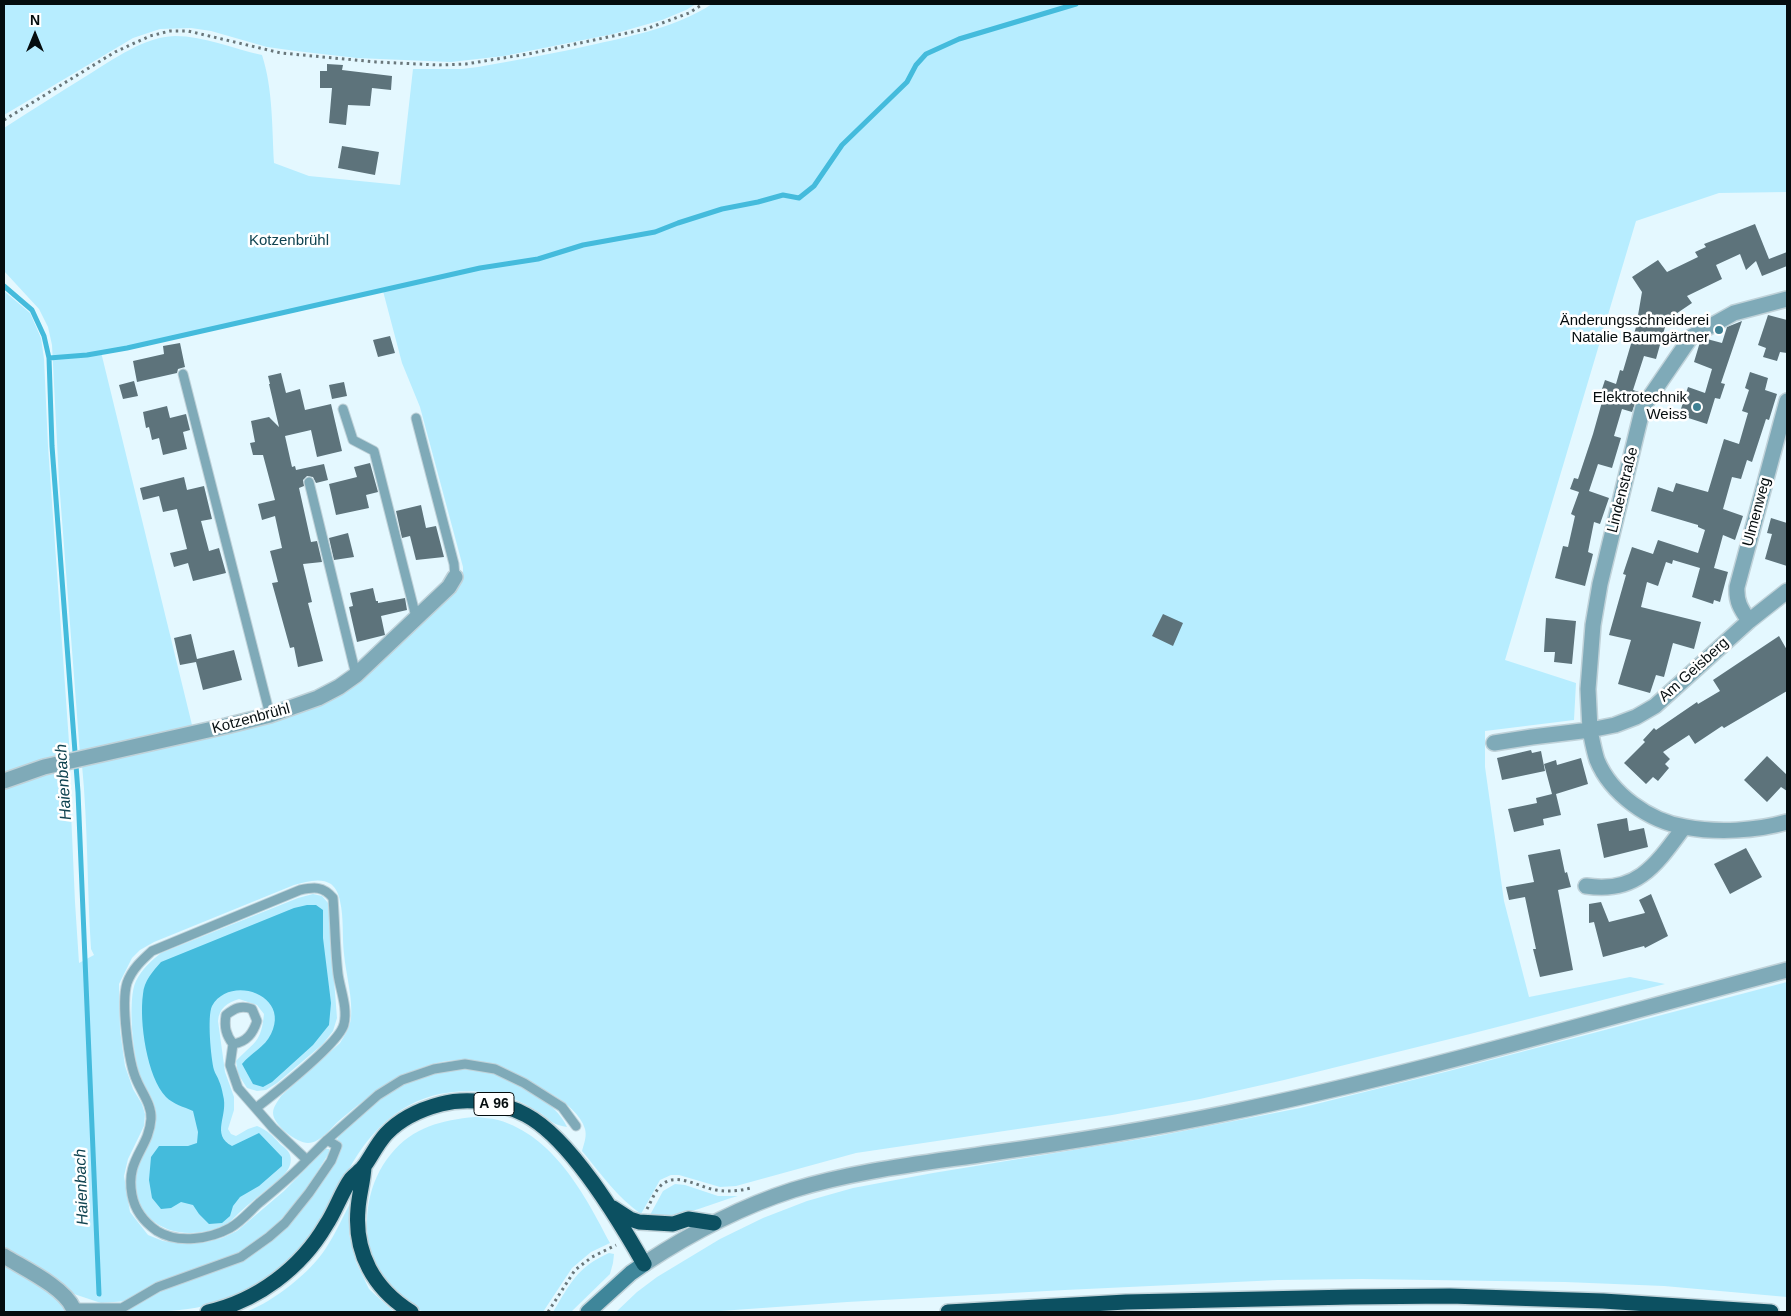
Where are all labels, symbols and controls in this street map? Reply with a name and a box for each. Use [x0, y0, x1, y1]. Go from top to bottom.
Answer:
north arrow [10, 10, 60, 60]
text: N [30, 12, 40, 28]
park label: Kotzenbrühl [249, 232, 329, 250]
place label: Änderungsschneiderei Natalie Baumgärtner [1560, 312, 1709, 347]
marker: Änderungsschneiderei Natalie Baumgärtner [1713, 324, 1725, 336]
place label: Elektrotechnik Weiss [1593, 389, 1687, 424]
marker: Elektrotechnik Weiss [1691, 401, 1703, 413]
street label: Lindenstraße [1604, 445, 1642, 535]
street label: Ulmenweg [1739, 475, 1775, 549]
street label: Am Geisberg [1655, 634, 1733, 706]
street label: Kotzenbrühl [210, 700, 292, 738]
water label: Haienbach [52, 743, 76, 821]
road number: A 96 [474, 1092, 514, 1116]
water label: Haienbach [71, 1148, 93, 1226]

